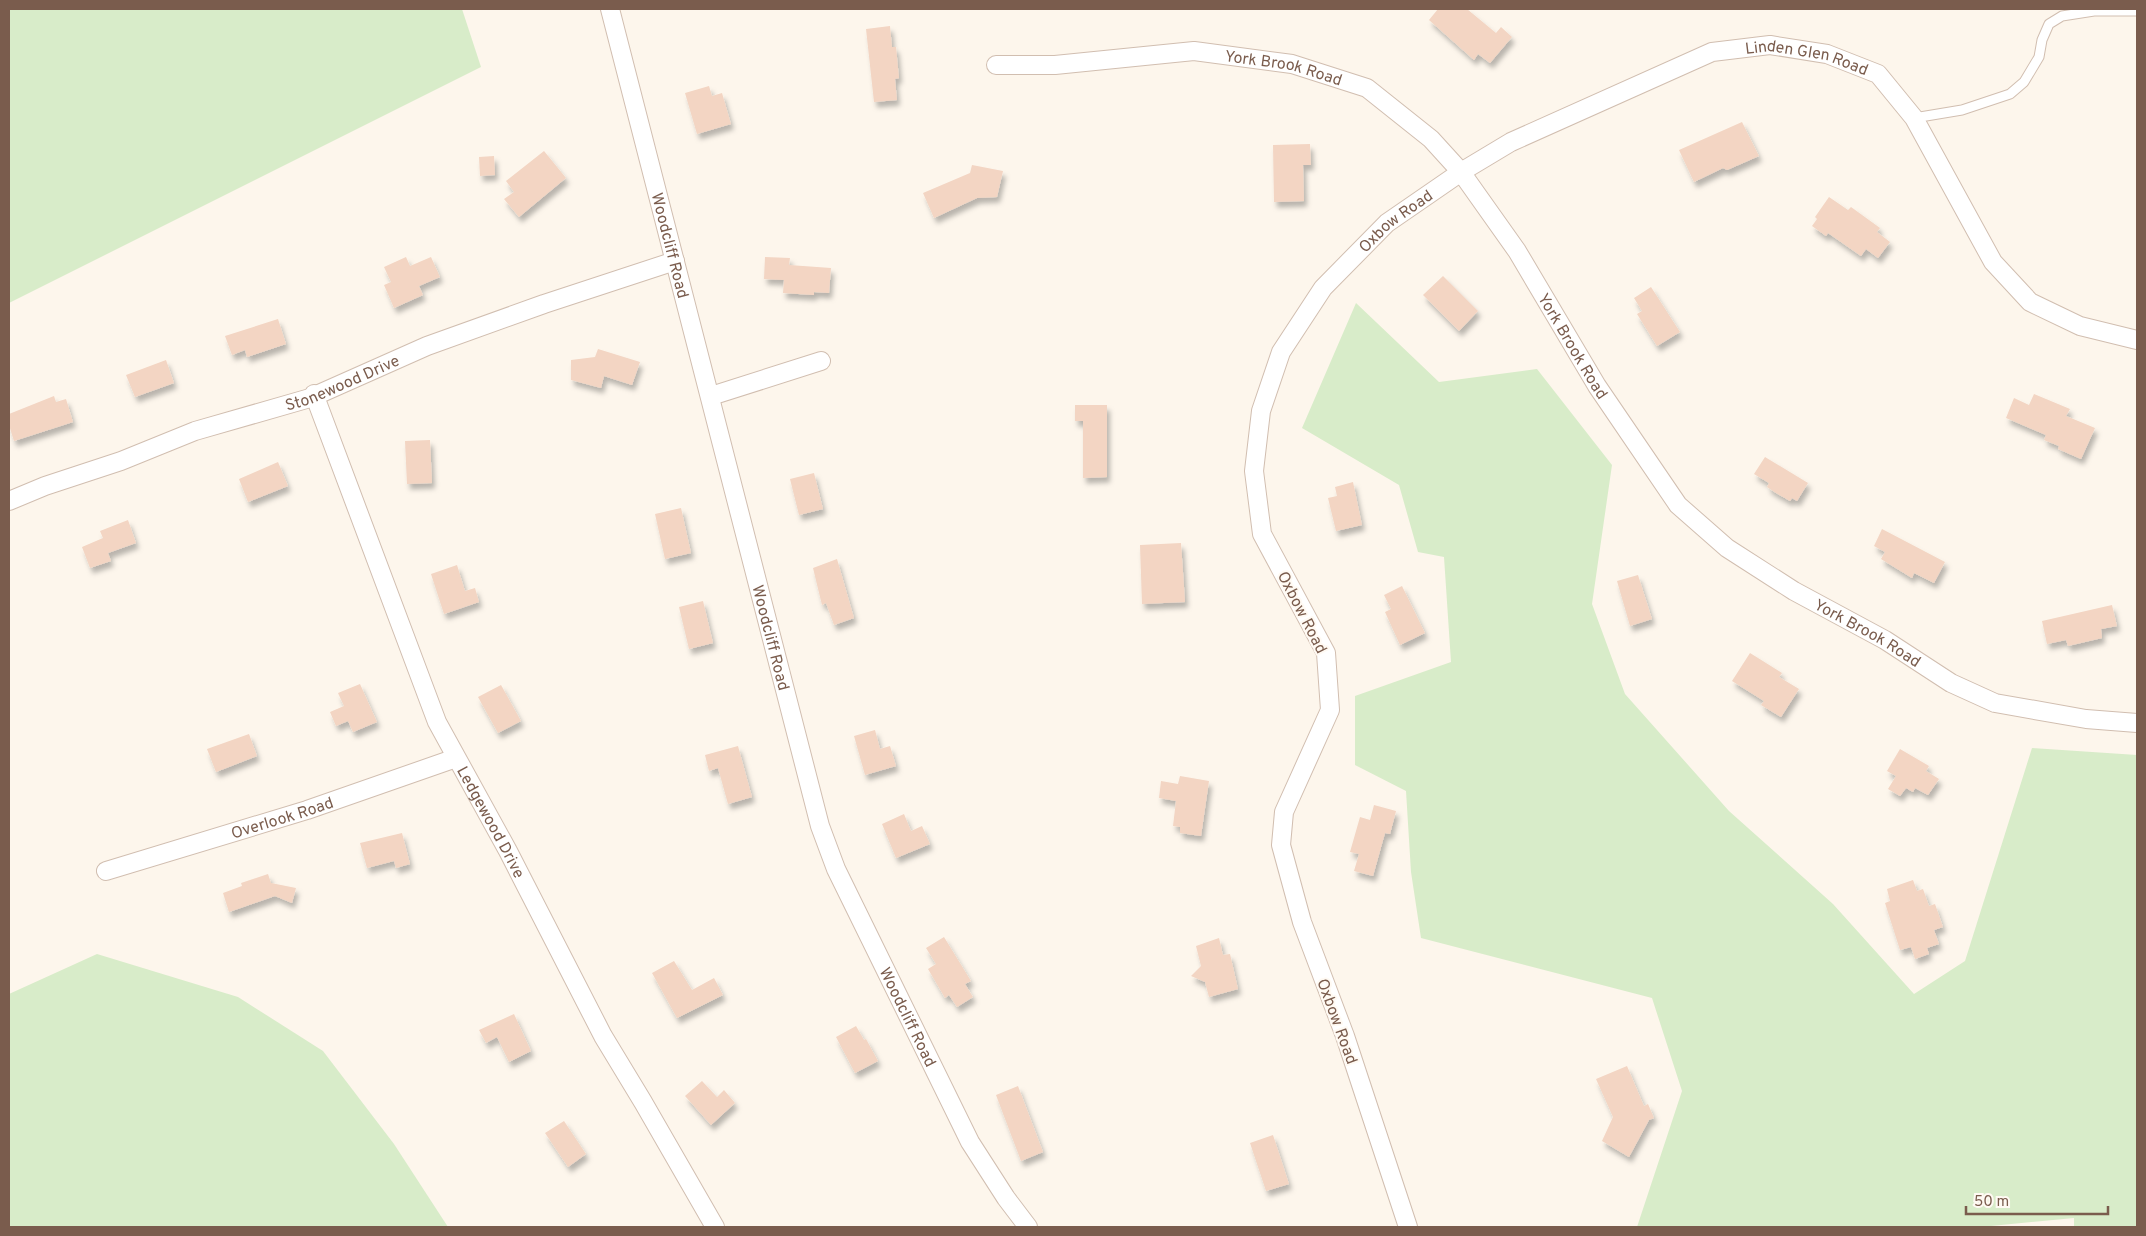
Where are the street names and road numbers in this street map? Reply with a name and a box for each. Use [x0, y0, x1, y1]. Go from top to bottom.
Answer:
street label: Linden Glen Road [1744, 37, 1871, 81]
street label: York Brook Road [1224, 47, 1344, 91]
street label: Oxbow Road [1355, 186, 1437, 258]
street label: Woodcliff Road [646, 191, 692, 301]
street label: York Brook Road [1532, 290, 1611, 404]
street label: Stonewood Drive [283, 351, 403, 417]
street label: Oxbow Road [1272, 568, 1330, 657]
street label: Woodcliff Road [746, 583, 793, 693]
street label: York Brook Road [1810, 596, 1924, 673]
street label: Ledgewood Drive [451, 763, 528, 882]
street label: Overlook Road [229, 794, 337, 844]
street label: Woodcliff Road [874, 965, 940, 1071]
street label: Oxbow Road [1311, 976, 1361, 1067]

